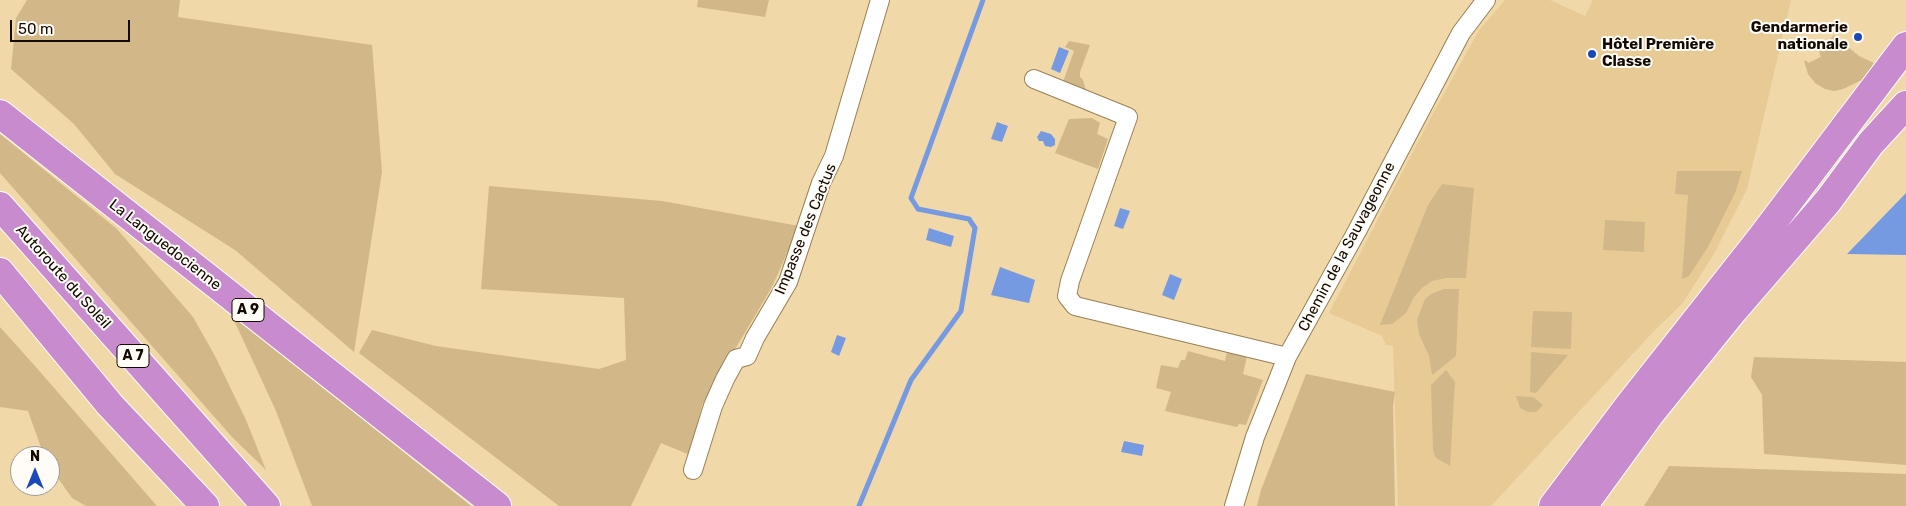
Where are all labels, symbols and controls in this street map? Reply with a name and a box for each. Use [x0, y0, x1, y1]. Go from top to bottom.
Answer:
scale bar [12, 10, 132, 42]
place label: Gendarmerie nationale [1751, 19, 1848, 54]
text: 50 m [18, 20, 53, 38]
marker: Gendarmerie nationale [1852, 31, 1864, 43]
place label: Hôtel Première Classe [1602, 36, 1714, 71]
marker: Hôtel Première Classe [1586, 48, 1598, 60]
street label: Chemin de la Sauvageonne [1295, 159, 1399, 335]
street label: Impasse des Cactus [771, 161, 841, 297]
street label: La Languedocienne [105, 196, 225, 294]
street label: Autoroute du Soleil [12, 221, 114, 333]
road number: A 9 [232, 298, 264, 322]
road number: A 7 [117, 344, 149, 368]
north arrow [10, 446, 60, 496]
text: N [30, 448, 40, 465]

